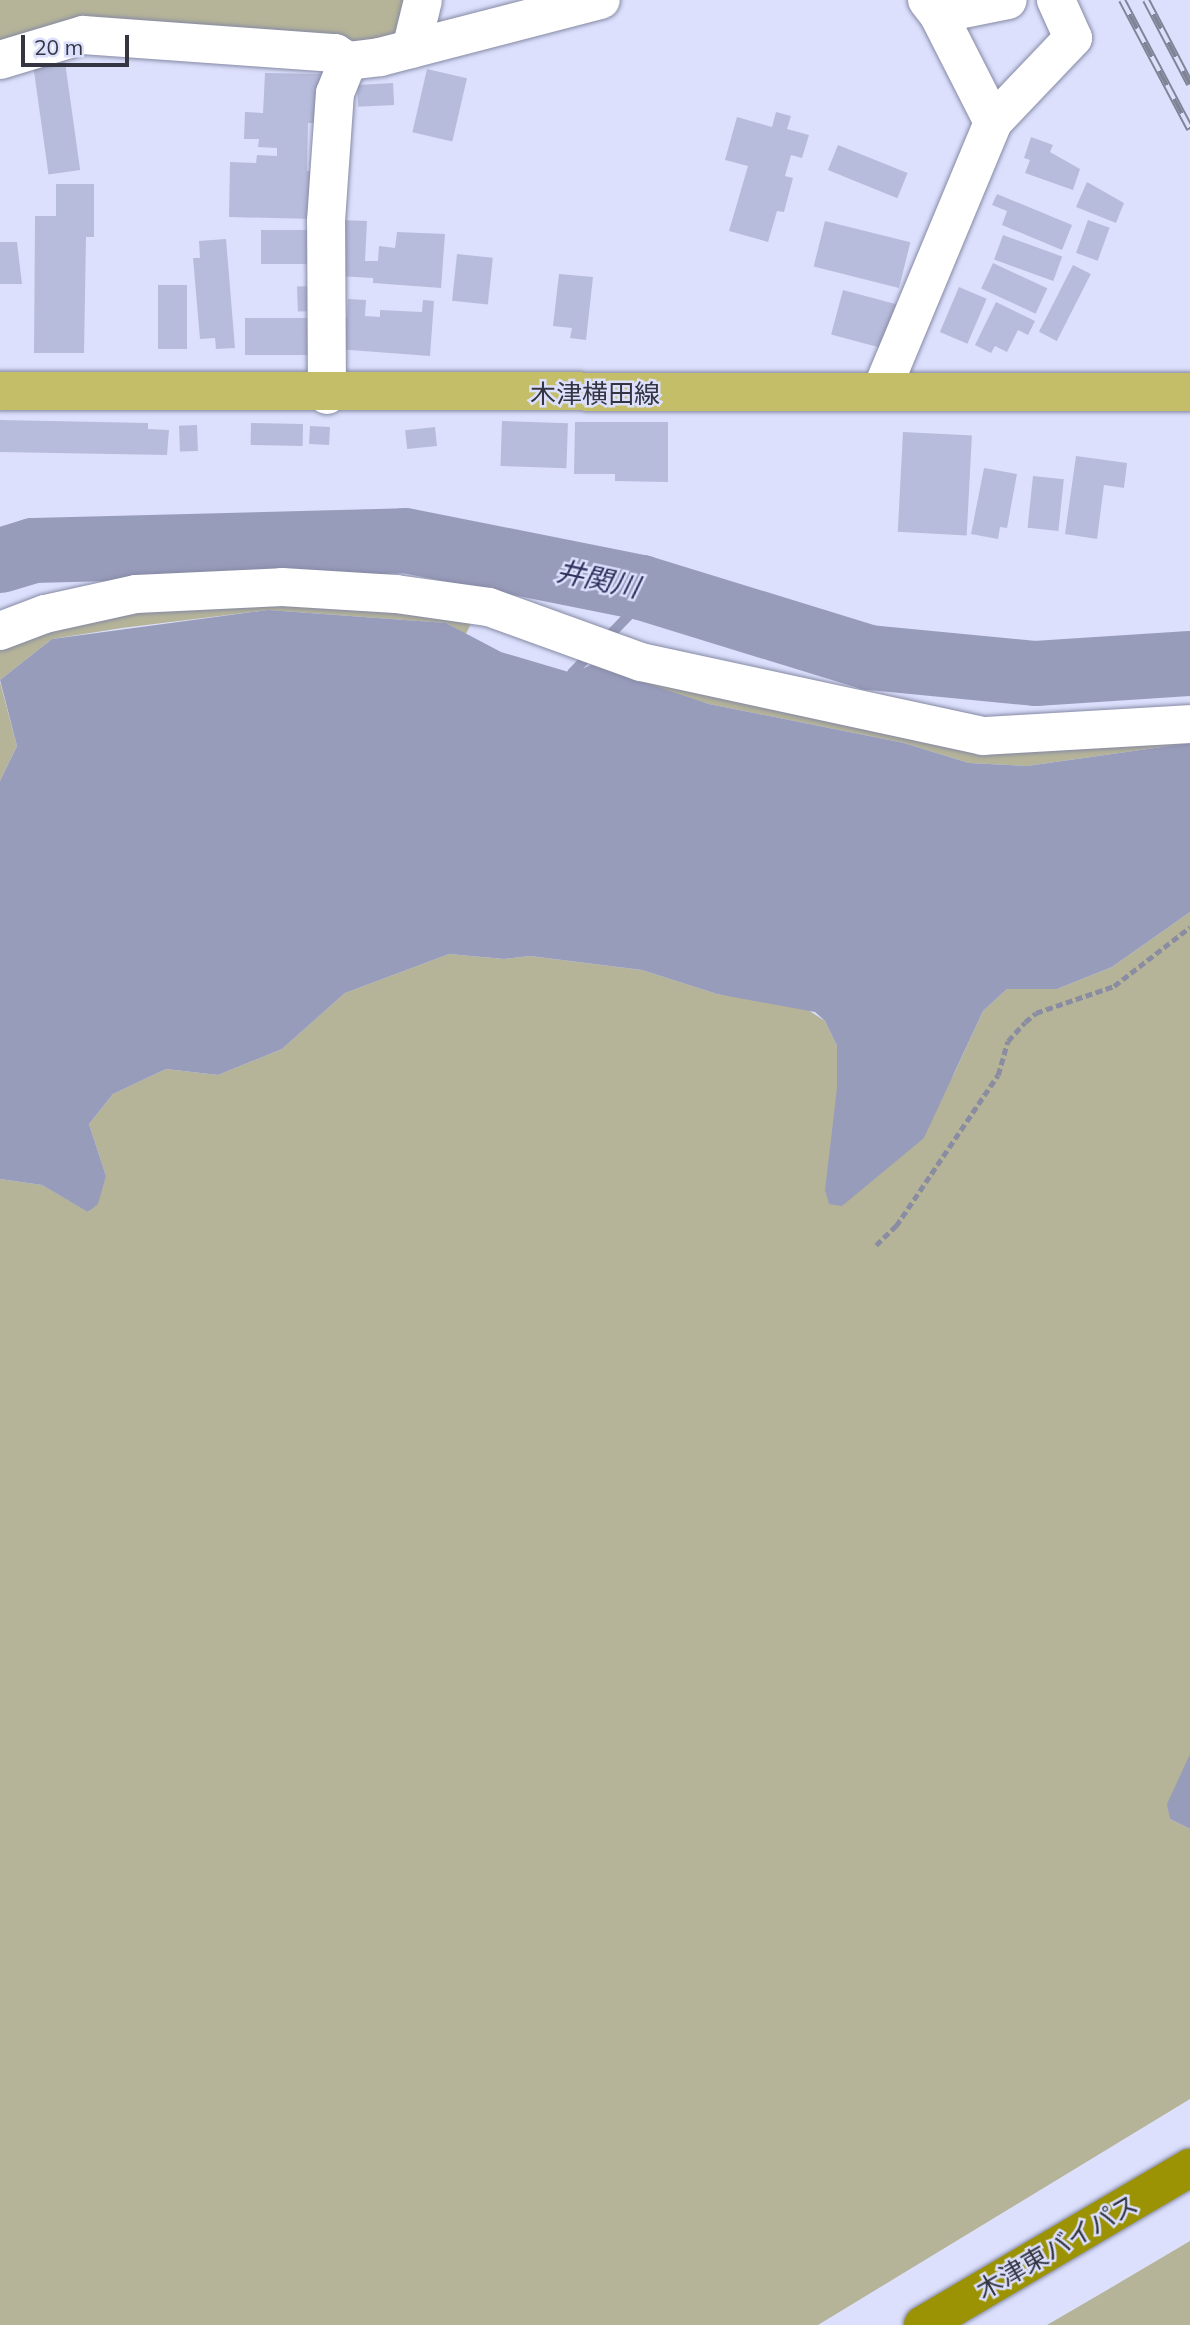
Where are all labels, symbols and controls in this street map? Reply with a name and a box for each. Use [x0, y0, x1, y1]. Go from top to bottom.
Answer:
scale bar [24, 21, 133, 65]
text: 20 m [34, 34, 83, 60]
street label: 木津横田線 [530, 378, 660, 410]
water label: 井関川 [553, 554, 643, 604]
street label: 木津東バイパス [970, 2188, 1144, 2306]

